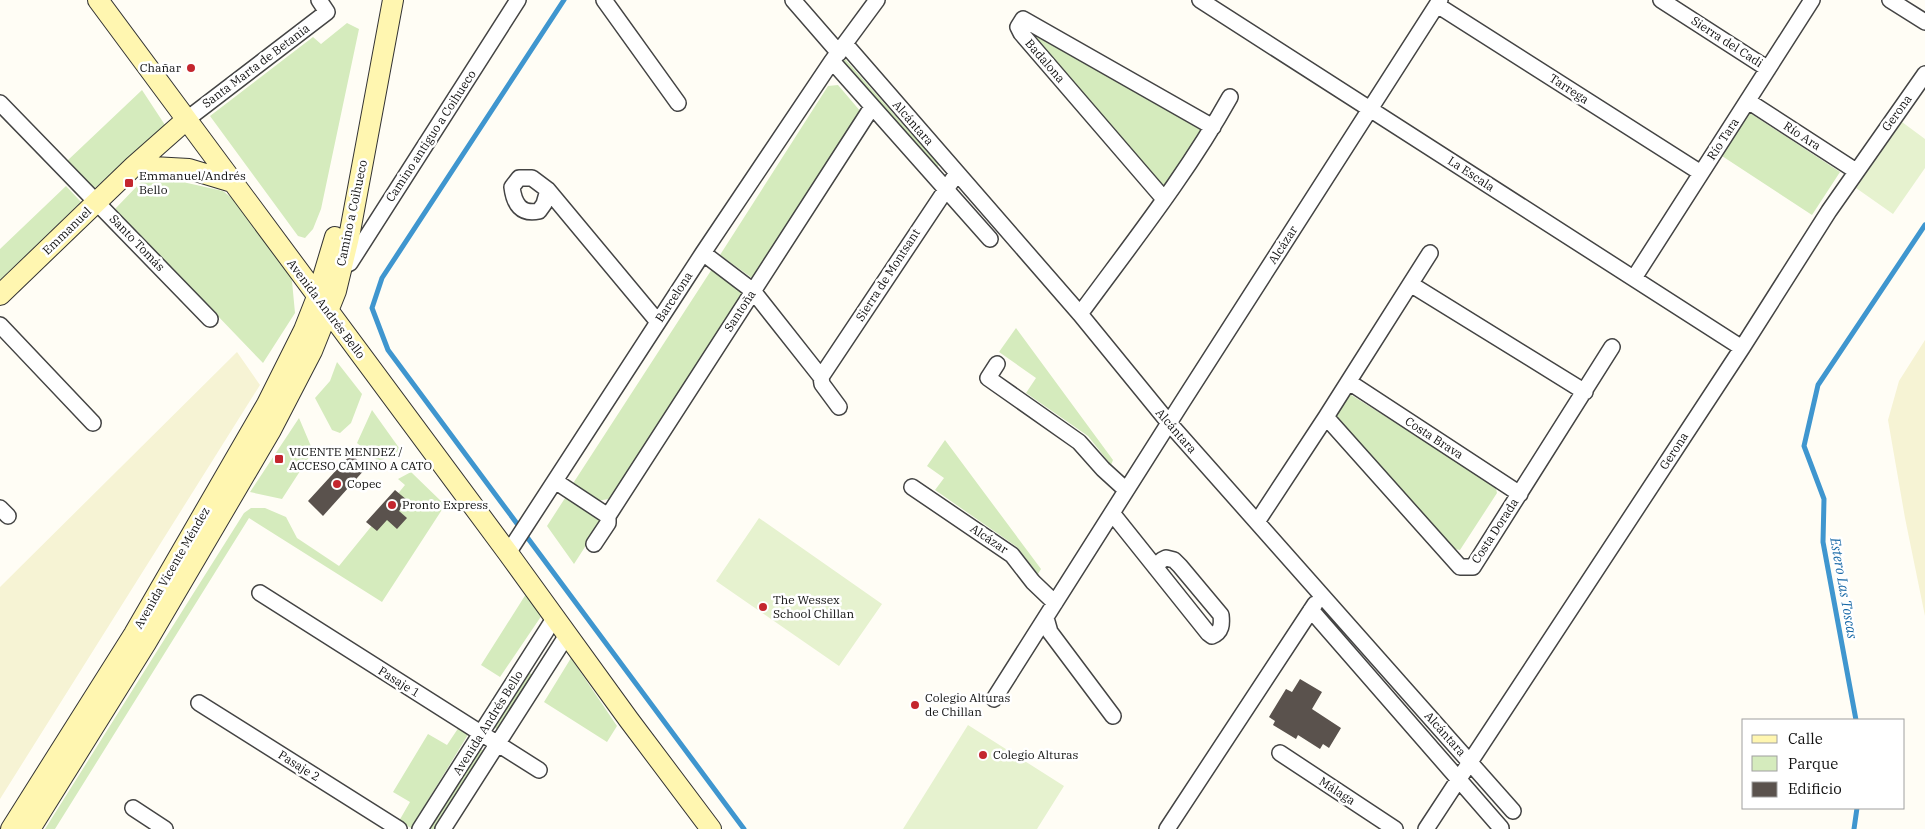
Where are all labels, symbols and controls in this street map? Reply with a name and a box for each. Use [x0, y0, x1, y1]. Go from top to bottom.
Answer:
street label: Sierra del Cadi [1689, 13, 1766, 70]
street label: Santa Marta de Betania [199, 20, 313, 111]
street label: Badalona [1022, 36, 1069, 86]
place label: Chañar [140, 60, 182, 75]
marker: Chañar [185, 62, 197, 74]
street label: Camino antiguo a Coihueco [382, 67, 479, 204]
street label: Tarrega [1547, 70, 1592, 107]
street label: Gerona [1878, 91, 1915, 134]
street label: Alcántara [890, 97, 937, 149]
street label: Río Tara [1703, 114, 1742, 163]
street label: Río Ara [1781, 118, 1824, 153]
street label: La Escala [1445, 153, 1498, 195]
street label: Camino a Coihueco [333, 158, 370, 267]
place label: Emmanuel/Andrés Bello [139, 168, 246, 197]
marker: Emmanuel/Andrés Bello [123, 177, 135, 189]
street label: Emmanuel [39, 203, 95, 258]
street label: Santo Tomás [107, 211, 168, 274]
street label: Alcázar [1265, 222, 1301, 267]
street label: Sierra de Montsant [852, 226, 923, 324]
street label: Avenida Andrés Bello [284, 256, 369, 362]
street label: Barcelona [652, 268, 696, 325]
street label: Santoña [721, 287, 759, 334]
street label: Alcántara [1153, 405, 1200, 457]
street label: Costa Brava [1402, 413, 1467, 462]
street label: Gerona [1656, 429, 1691, 472]
place label: VICENTE MENDEZ / ACCESO CAMINO A CATO [289, 444, 432, 473]
marker: VICENTE MENDEZ / ACCESO CAMINO A CATO [273, 453, 285, 465]
place label: Copec [347, 476, 382, 491]
marker: Copec [331, 478, 343, 490]
street label: Costa Dorada [1468, 495, 1521, 566]
place label: Pronto Express [402, 497, 488, 512]
marker: Pronto Express [386, 499, 398, 511]
street label: Avenida Vicente Méndez [131, 504, 213, 631]
street label: Alcázar [968, 521, 1012, 557]
water label: Estero Las Toscas [1826, 535, 1862, 641]
place label: The Wessex School Chillan [773, 592, 855, 621]
marker: The Wessex School Chillan [757, 601, 769, 613]
street label: Pasaje 1 [376, 663, 423, 700]
street label: Avenida Andrés Bello [449, 667, 526, 778]
place label: Colegio Alturas de Chillan [925, 690, 1011, 719]
marker: Colegio Alturas de Chillan [909, 699, 921, 711]
street label: Alcántara [1421, 708, 1470, 759]
legend [1742, 719, 1905, 809]
text: Calle [1788, 729, 1823, 748]
street label: Pasaje 2 [276, 747, 323, 784]
place label: Colegio Alturas [993, 747, 1079, 762]
marker: Colegio Alturas [977, 749, 989, 761]
text: Parque [1788, 754, 1838, 773]
street label: Málaga [1316, 773, 1359, 808]
text: Edificio [1788, 779, 1842, 798]

